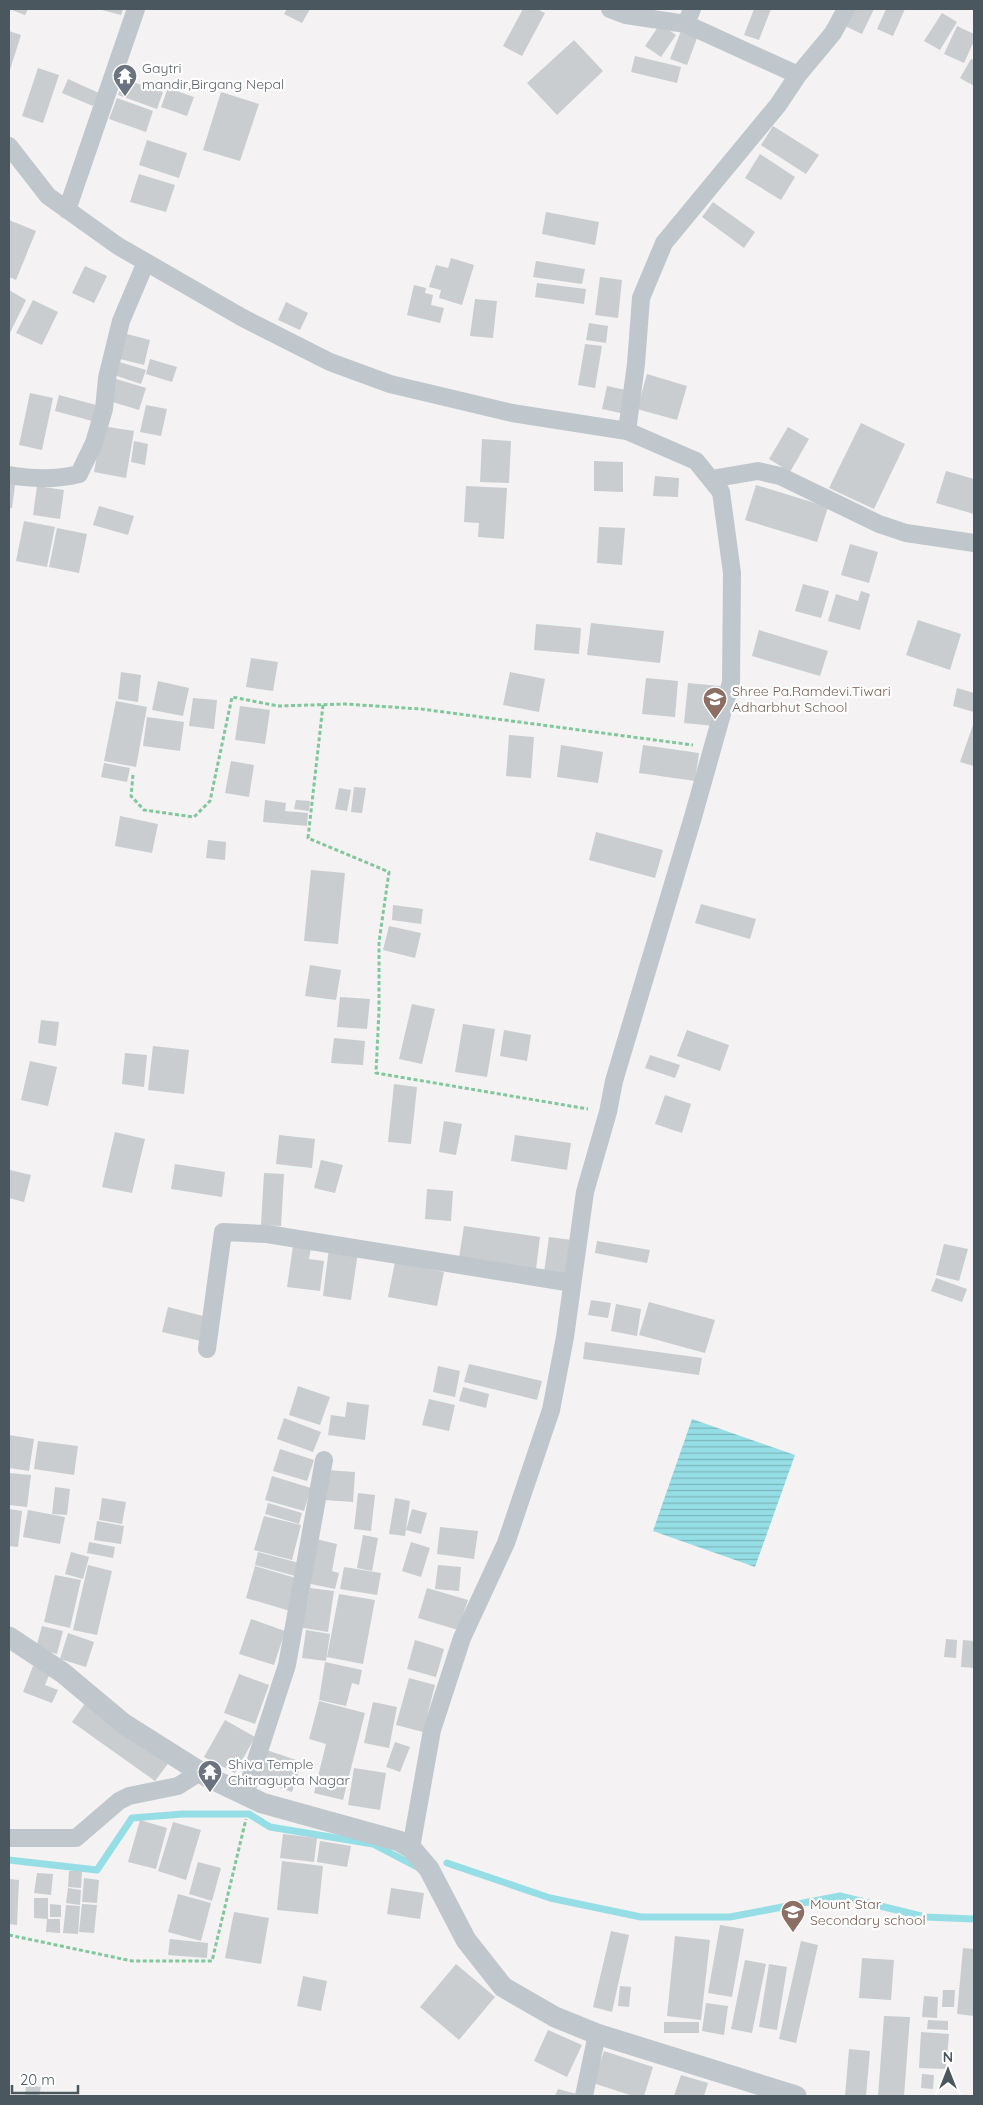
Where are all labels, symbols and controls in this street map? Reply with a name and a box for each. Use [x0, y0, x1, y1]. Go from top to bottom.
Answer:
place label: Gaytri mandir,Birgang Nepal [142, 59, 284, 93]
temple icon: Gaytri mandir,Birgang Nepal [112, 63, 138, 97]
place label: Shree Pa.Ramdevi.Tiwari Adharbhut School [732, 682, 891, 716]
school or university icon: Shree Pa.Ramdevi.Tiwari Adharbhut School [702, 686, 728, 720]
place label: Shiva Temple Chitragupta Nagar [228, 1755, 350, 1789]
temple icon: Shiva Temple Chitragupta Nagar [197, 1759, 223, 1793]
place label: Mount Star Secondary school [810, 1895, 926, 1929]
school or university icon: Mount Star Secondary school [780, 1899, 806, 1933]
north arrow [923, 2045, 973, 2095]
text: N [943, 2048, 953, 2066]
scale bar [12, 2062, 79, 2094]
text: 20 m [20, 2070, 55, 2089]

